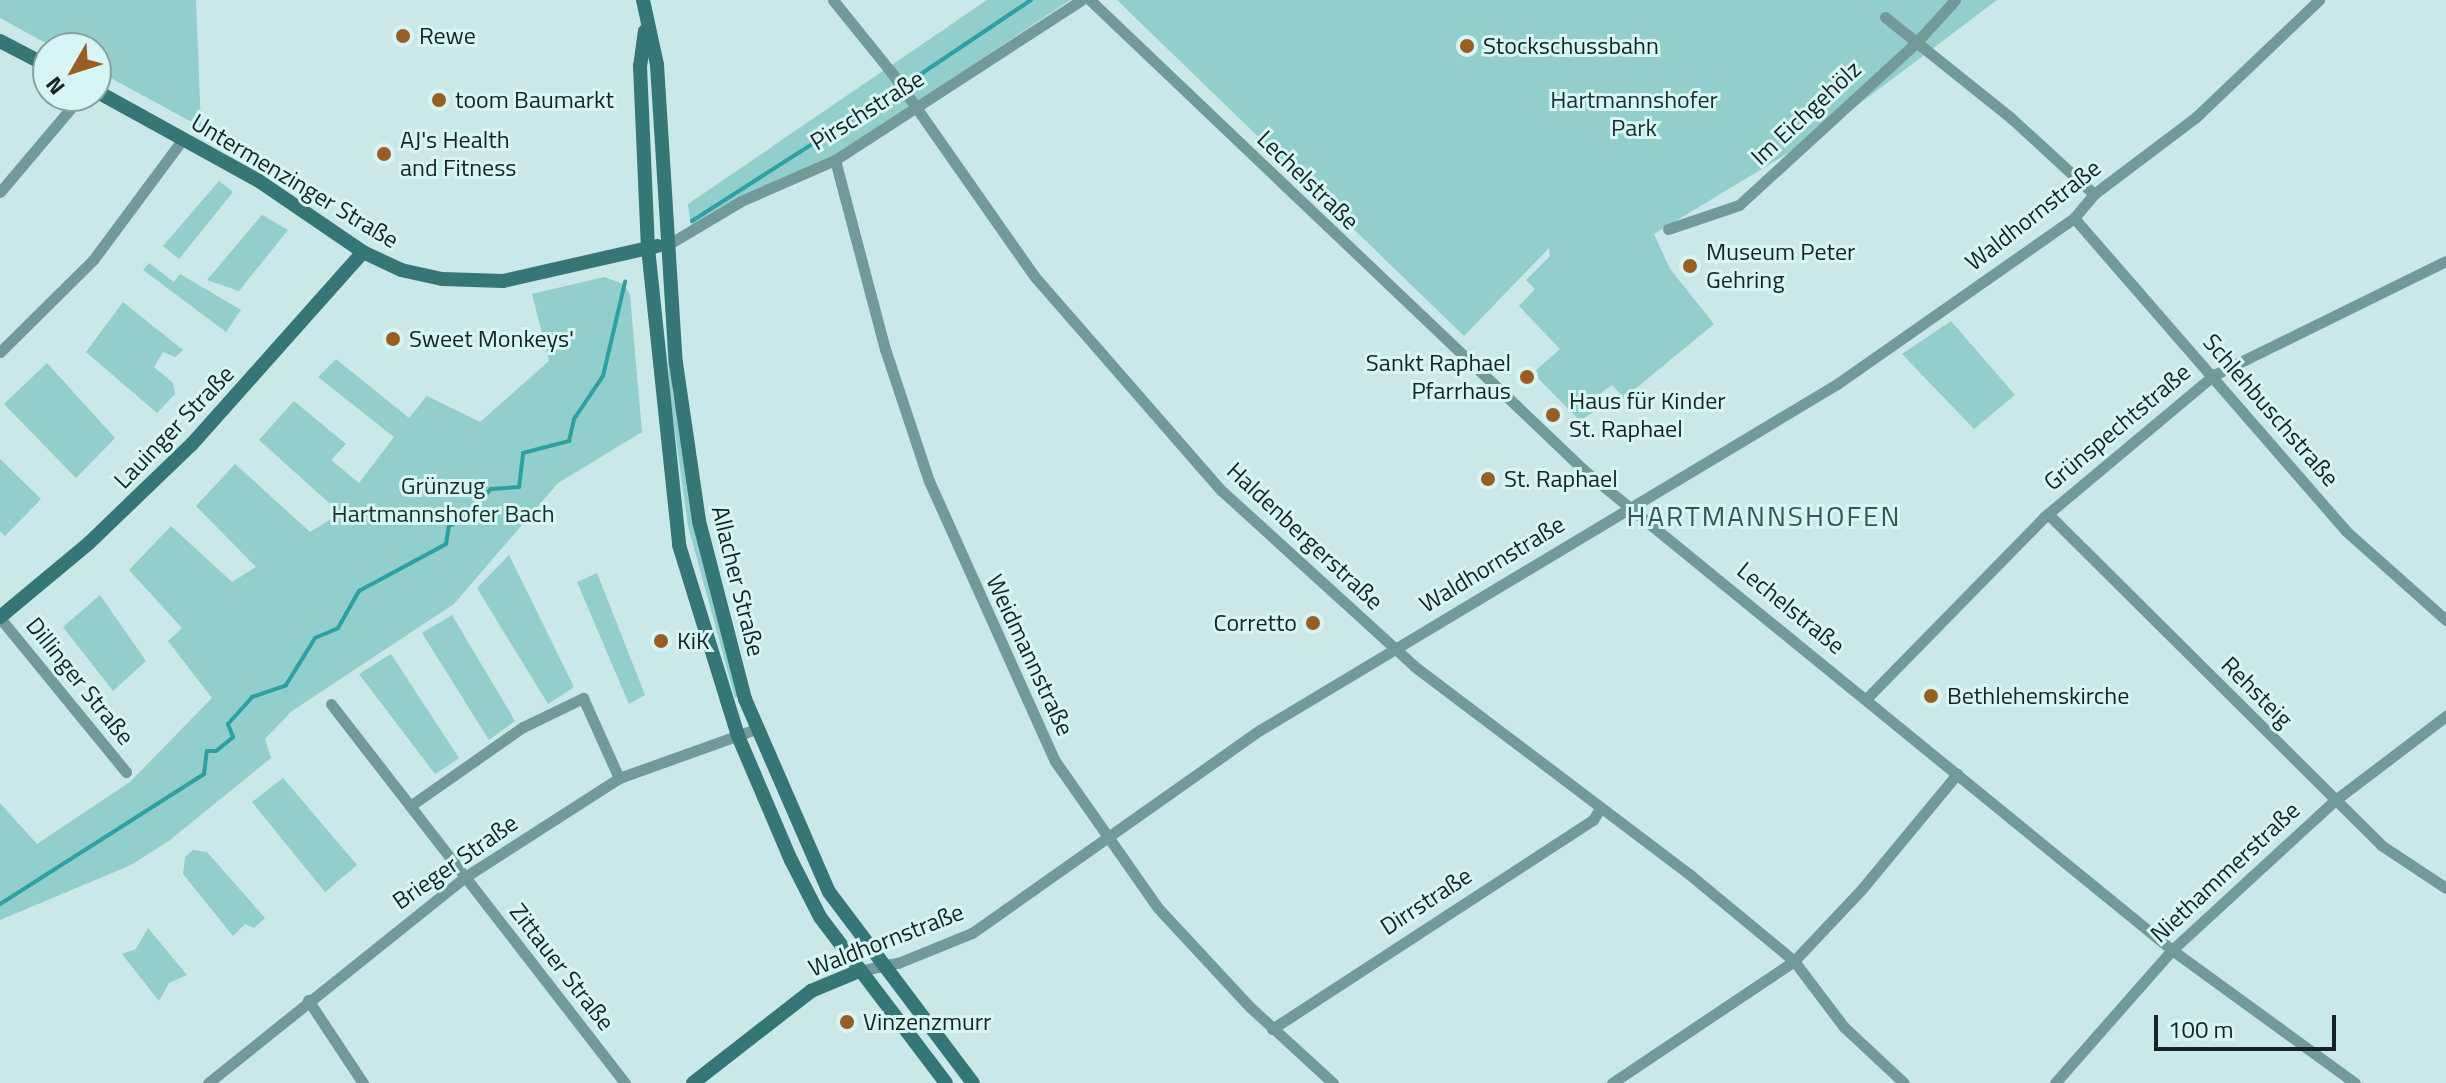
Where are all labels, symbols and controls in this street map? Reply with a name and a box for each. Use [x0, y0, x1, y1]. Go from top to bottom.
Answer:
place label: Rewe [419, 22, 476, 50]
marker: Rewe [394, 27, 412, 45]
north arrow [32, 32, 112, 112]
place label: Stockschussbahn [1483, 32, 1659, 60]
marker: Stockschussbahn [1458, 37, 1476, 55]
street label: Im Eichgehölz [1745, 55, 1867, 171]
street label: Pirschstraße [805, 64, 929, 156]
text: N [37, 69, 73, 102]
place label: toom Baumarkt [455, 86, 614, 114]
park label: Hartmannshofer Park [1550, 86, 1718, 142]
marker: toom Baumarkt [430, 91, 448, 109]
street label: Untermenzinger Straße [186, 108, 404, 254]
street label: Lechelstraße [1251, 124, 1365, 236]
place label: AJ's Health and Fitness [400, 126, 517, 182]
marker: AJ's Health and Fitness [375, 145, 393, 163]
street label: Waldhornstraße [1960, 153, 2106, 277]
place label: Museum Peter Gehring [1706, 238, 1855, 294]
marker: Museum Peter Gehring [1681, 257, 1699, 275]
place label: Sweet Monkeys' [409, 325, 574, 353]
street label: Schlehbuschstraße [2197, 328, 2345, 492]
marker: Sweet Monkeys' [384, 330, 402, 348]
place label: Sankt Raphael Pfarrhaus [1366, 349, 1511, 405]
street label: Grünspechtstraße [2038, 357, 2196, 497]
street label: Lauinger Straße [108, 359, 240, 495]
marker: Sankt Raphael Pfarrhaus [1518, 368, 1536, 386]
place label: Haus für Kinder St. Raphael [1569, 387, 1726, 443]
marker: Haus für Kinder St. Raphael [1544, 406, 1562, 424]
street label: Haldenbergerstraße [1221, 456, 1389, 616]
place label: St. Raphael [1504, 465, 1618, 493]
marker: St. Raphael [1479, 470, 1497, 488]
park label: Grünzug Hartmannshofer Bach [331, 472, 555, 528]
district label: HARTMANNSHOFEN [1626, 499, 1902, 533]
street label: Allacher Straße [705, 503, 771, 659]
street label: Waldhornstraße [1414, 509, 1570, 619]
street label: Lechelstraße [1731, 556, 1851, 660]
street label: Weidmannstraße [980, 570, 1080, 740]
place label: Corretto [1214, 609, 1297, 637]
street label: Dillinger Straße [20, 612, 140, 750]
marker: Corretto [1304, 614, 1322, 632]
place label: KiK [677, 627, 710, 655]
marker: KiK [652, 632, 670, 650]
street label: Rehsteig [2215, 650, 2299, 734]
place label: Bethlehemskirche [1947, 682, 2129, 710]
marker: Bethlehemskirche [1922, 687, 1940, 705]
street label: Niethammerstraße [2145, 796, 2305, 948]
street label: Brieger Straße [387, 808, 523, 916]
street label: Dirrstraße [1375, 861, 1477, 941]
street label: Waldhornstraße [804, 897, 968, 983]
street label: Zittauer Straße [504, 898, 620, 1036]
scale bar [2158, 999, 2340, 1049]
place label: Vinzenzmurr [863, 1008, 991, 1036]
text: 100 m [2168, 1011, 2234, 1047]
marker: Vinzenzmurr [838, 1013, 856, 1031]

